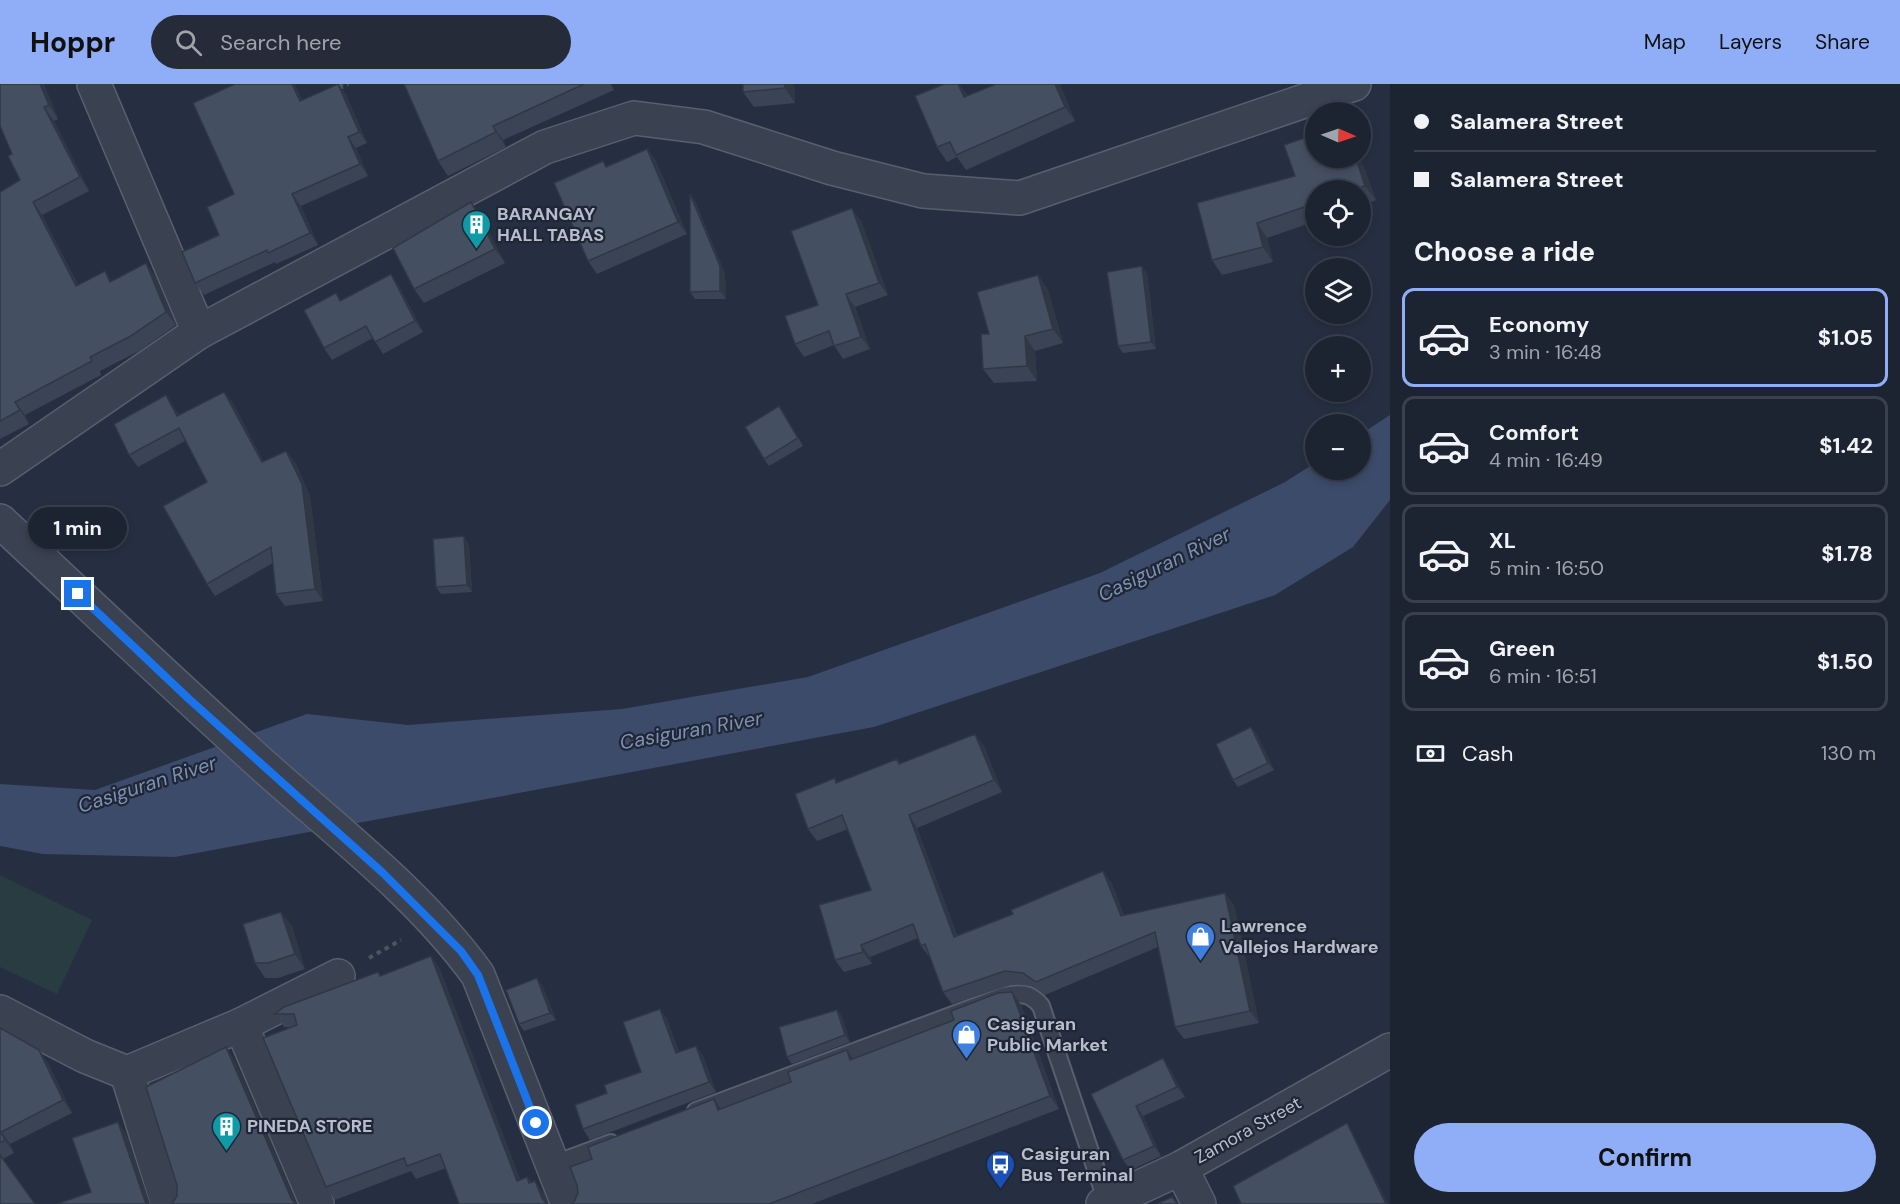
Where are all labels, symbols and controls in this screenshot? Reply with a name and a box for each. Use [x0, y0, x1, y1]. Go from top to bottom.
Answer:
search box [151, 15, 571, 69]
text: Hoppr [30, 24, 115, 61]
icon: search [172, 26, 205, 59]
text: Search here [220, 28, 342, 57]
text: Map [1644, 28, 1686, 56]
text: Layers [1719, 28, 1782, 56]
text: Share [1815, 28, 1870, 56]
north arrow [1305, 102, 1371, 168]
map controls [1305, 102, 1371, 480]
text: Salamera Street [1450, 107, 1623, 136]
text: Salamera Street [1450, 165, 1623, 194]
button: locate [1305, 180, 1371, 246]
place label: BARANGAY HALL TABAS [497, 202, 604, 247]
building icon: BARANGAY HALL TABAS [460, 208, 492, 250]
text: Choose a ride [1414, 234, 1595, 269]
button: layers [1305, 258, 1371, 324]
text: Economy [1489, 310, 1589, 339]
icon: car [1417, 311, 1471, 365]
text: $1.05 [1818, 323, 1873, 352]
button: + [1305, 336, 1371, 402]
text: 3 min · 16:48 [1489, 339, 1602, 365]
button: − [1305, 414, 1371, 480]
text: Comfort [1489, 418, 1579, 447]
icon: car [1417, 419, 1471, 473]
text: $1.42 [1819, 431, 1873, 460]
text: 4 min · 16:49 [1489, 447, 1603, 473]
callout: 1 min [28, 507, 128, 549]
text: 1 min [53, 515, 102, 541]
water label: Casiguran River [1093, 520, 1235, 607]
text: XL [1489, 526, 1516, 555]
icon: car [1417, 527, 1471, 581]
text: $1.78 [1821, 539, 1873, 568]
text: 5 min · 16:50 [1489, 555, 1604, 581]
route end [64, 580, 91, 607]
text: Green [1489, 634, 1555, 663]
icon: car [1417, 635, 1471, 689]
text: $1.50 [1817, 647, 1873, 676]
text: 6 min · 16:51 [1489, 663, 1597, 689]
water label: Casiguran River [618, 705, 765, 755]
icon: cash [1414, 737, 1447, 770]
text: Cash [1462, 739, 1513, 768]
text: 130 m [1821, 740, 1876, 766]
water label: Casiguran River [74, 749, 220, 819]
place label: Lawrence Vallejos Hardware [1221, 914, 1379, 959]
shop icon: Lawrence Vallejos Hardware [1184, 920, 1216, 962]
place label: Casiguran Public Market [987, 1012, 1108, 1057]
shop icon: Casiguran Public Market [950, 1018, 982, 1060]
street label: Zamora Street [1190, 1091, 1306, 1169]
route start [522, 1109, 549, 1136]
building icon: PINEDA STORE [210, 1110, 242, 1152]
place label: PINEDA STORE [247, 1114, 373, 1138]
button: Confirm [1414, 1123, 1876, 1192]
place label: Casiguran Bus Terminal [1021, 1142, 1133, 1187]
bus stop icon: Casiguran Bus Terminal [984, 1148, 1016, 1190]

